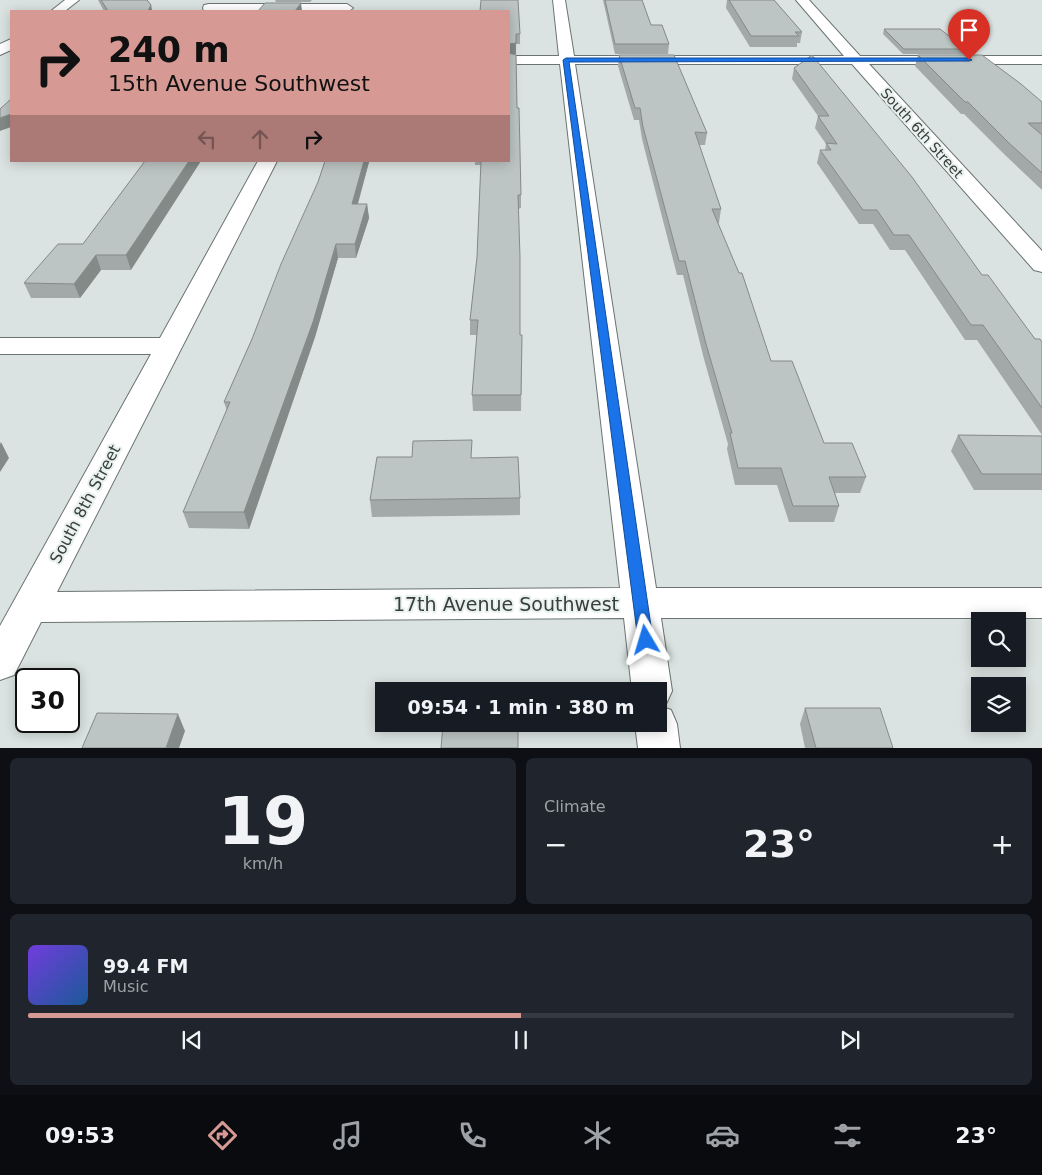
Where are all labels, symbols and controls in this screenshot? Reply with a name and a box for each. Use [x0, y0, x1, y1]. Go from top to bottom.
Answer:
pin [948, 9, 990, 60]
icon: arrive [955, 16, 983, 44]
icon: right [25, 30, 90, 95]
text: 240 m [108, 30, 230, 70]
text: 15th Avenue Southwest [108, 71, 370, 96]
street label: South 6th Street [877, 85, 967, 182]
icon: left [193, 125, 221, 153]
icon: ahead [246, 125, 274, 153]
icon: right [299, 125, 327, 153]
street label: South 8th Street [46, 441, 124, 567]
street label: 17th Avenue Southwest [393, 593, 619, 615]
map controls [971, 612, 1026, 732]
button: search [971, 612, 1026, 667]
position arrow [619, 613, 671, 665]
speed limit sign: 30 [15, 668, 80, 733]
button: layers [971, 677, 1026, 732]
text: 09:54 · 1 min · 380 m [407, 696, 635, 718]
text: 19 [218, 784, 308, 859]
text: Climate [544, 797, 606, 816]
text: 23° [743, 822, 815, 866]
text: − [544, 828, 567, 861]
text: + [991, 828, 1014, 861]
text: km/h [243, 854, 283, 873]
text: 99.4 FM [103, 955, 188, 977]
text: Music [103, 977, 149, 996]
icon: previous [178, 1026, 206, 1054]
icon: pause [507, 1026, 535, 1054]
icon: next [836, 1026, 864, 1054]
icon: directions [205, 1118, 240, 1153]
icon: music [330, 1118, 365, 1153]
icon: phone [455, 1118, 490, 1153]
icon: climate [580, 1118, 615, 1153]
icon: car [705, 1118, 740, 1153]
icon: filters [830, 1118, 865, 1153]
text: 09:53 [45, 1123, 115, 1148]
text: 23° [955, 1123, 997, 1148]

